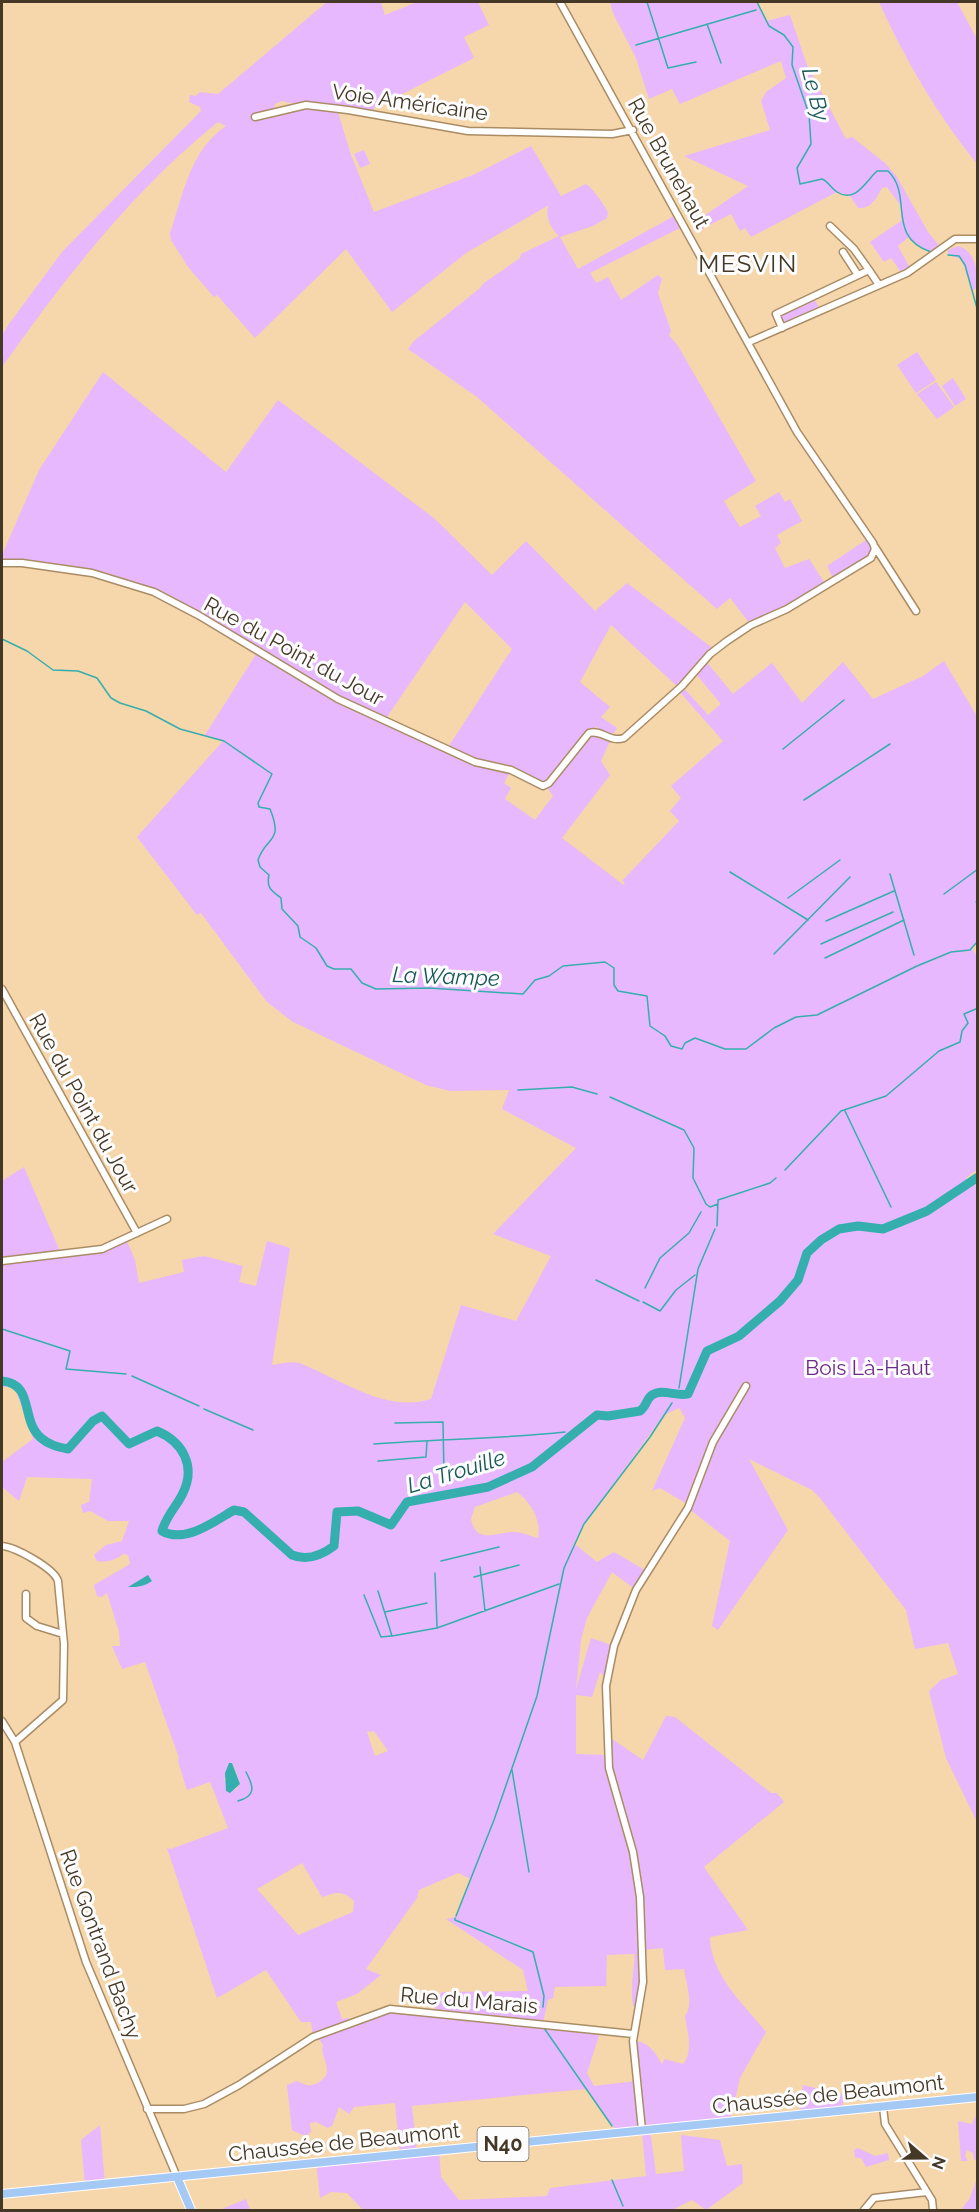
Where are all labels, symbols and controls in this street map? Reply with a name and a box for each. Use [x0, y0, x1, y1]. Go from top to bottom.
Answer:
water label: Le By [797, 65, 835, 124]
street label: Voie Américaine [331, 79, 489, 125]
street label: Rue Brunehaut [623, 93, 715, 233]
district label: MESVIN [698, 249, 798, 278]
street label: Rue du Point du Jour [200, 591, 389, 711]
water label: La Wampe [392, 961, 500, 991]
street label: Rue du Point du Jour [24, 1009, 144, 1198]
park label: Bois Là-Haut [805, 1355, 931, 1380]
water label: La Trouille [404, 1444, 508, 1498]
street label: Rue Gontrand Bachy [55, 1846, 147, 2042]
street label: Rue du Marais [399, 1982, 539, 2018]
street label: Chaussée de Beaumont [711, 2069, 945, 2119]
street label: Chaussée de Beaumont [227, 2117, 461, 2167]
road number: N40 [478, 2127, 528, 2161]
north arrow [895, 2128, 955, 2188]
text: N [928, 2154, 950, 2172]

